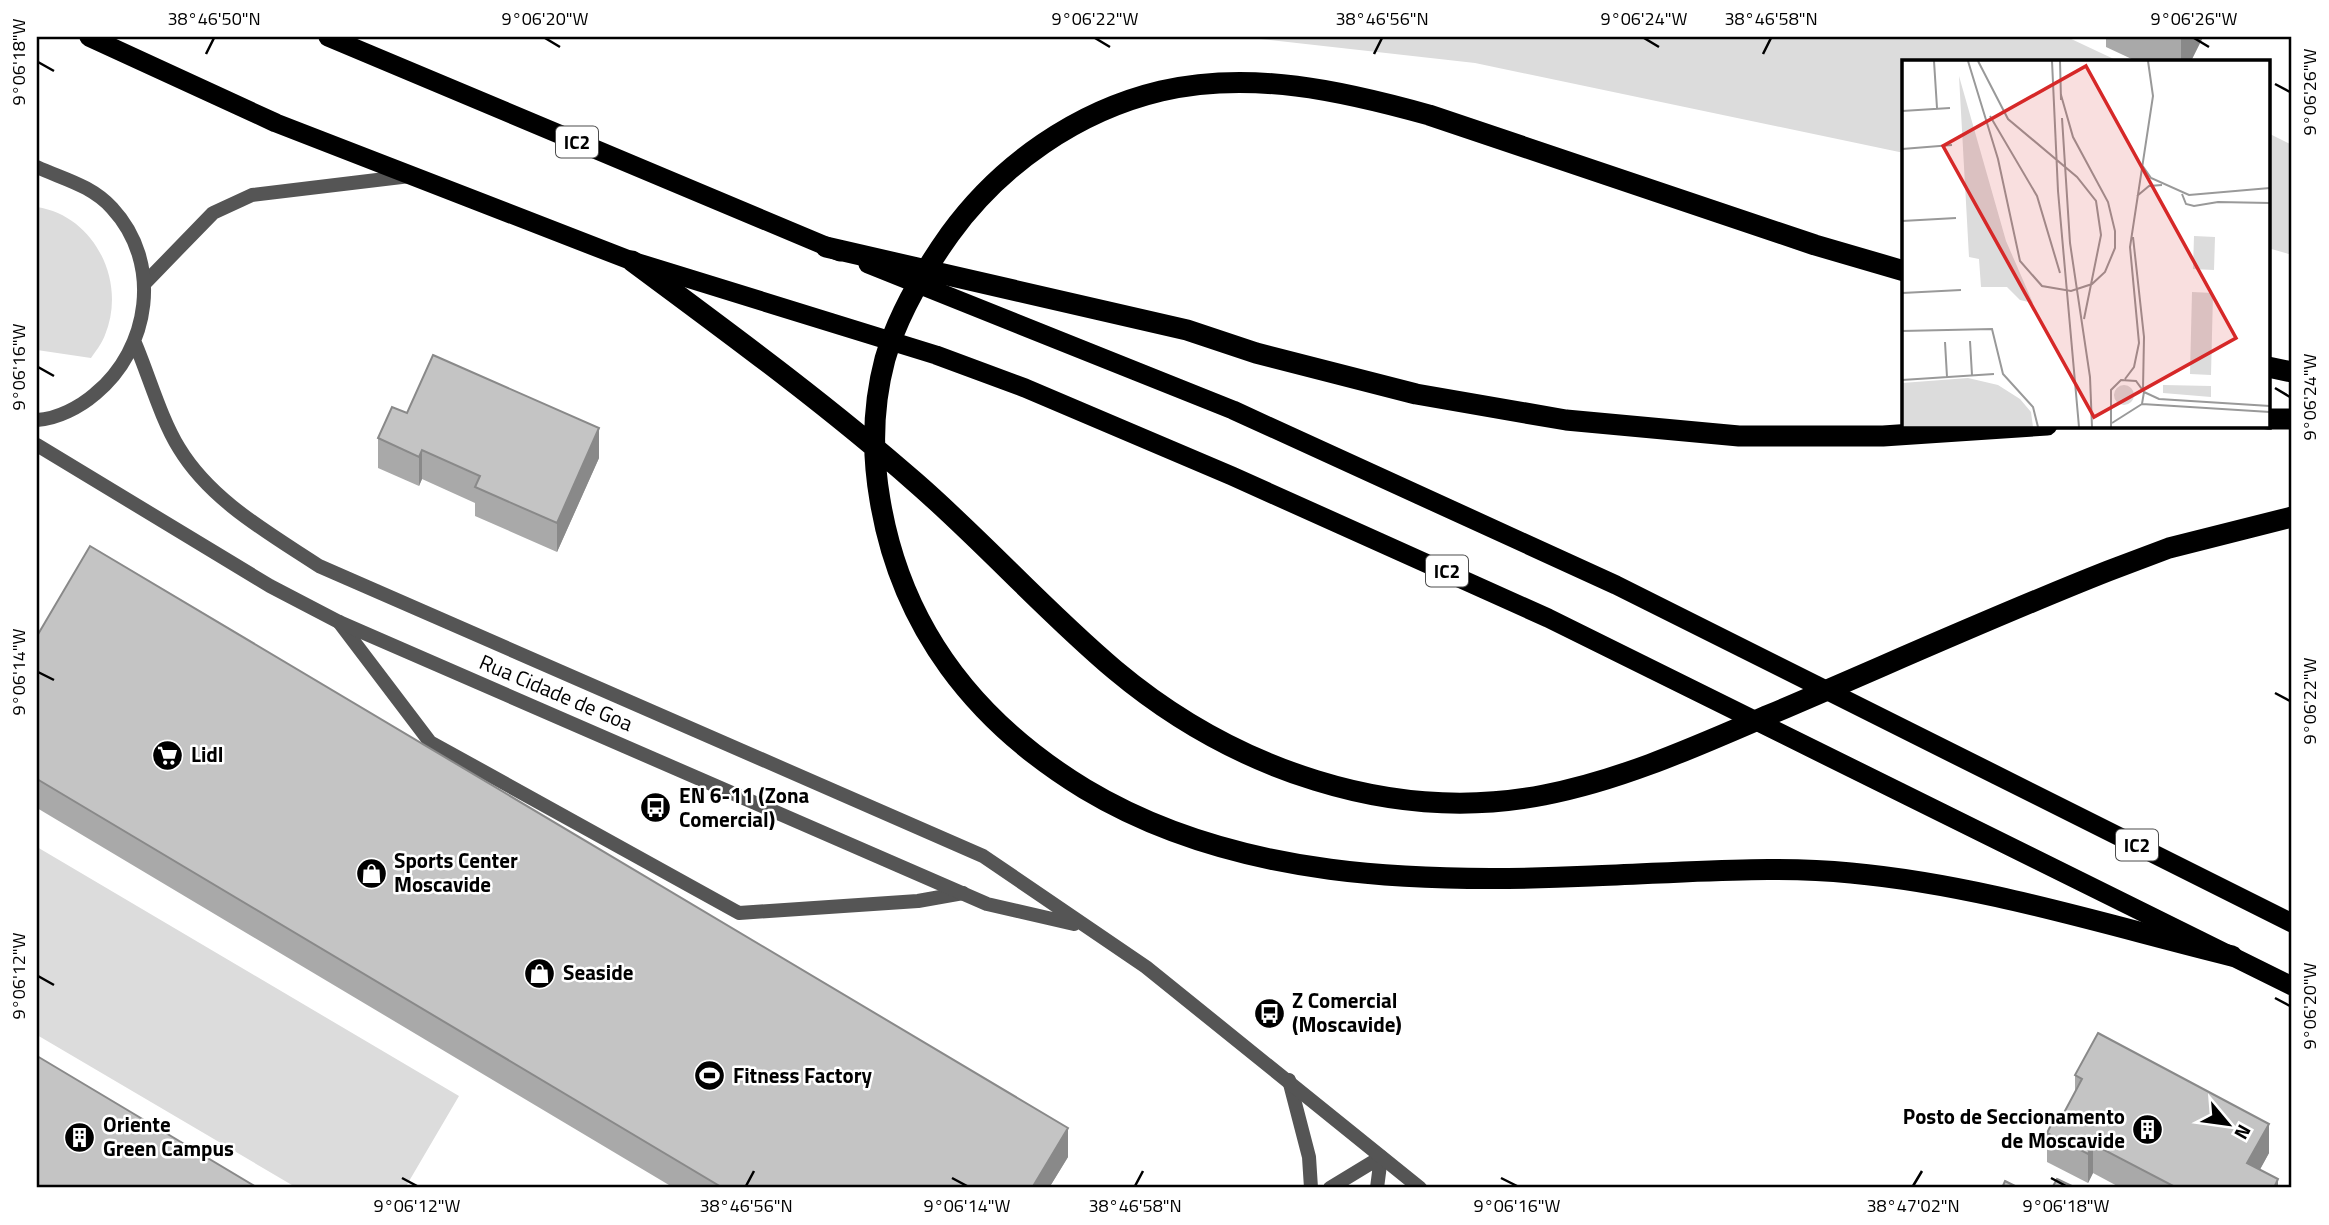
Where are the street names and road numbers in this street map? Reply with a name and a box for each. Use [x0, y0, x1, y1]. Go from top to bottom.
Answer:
road number: IC2 [556, 126, 598, 158]
road number: IC2 [1426, 556, 1468, 586]
street label: Rua Cidade de Goa [475, 645, 639, 739]
road number: IC2 [2116, 830, 2158, 860]

